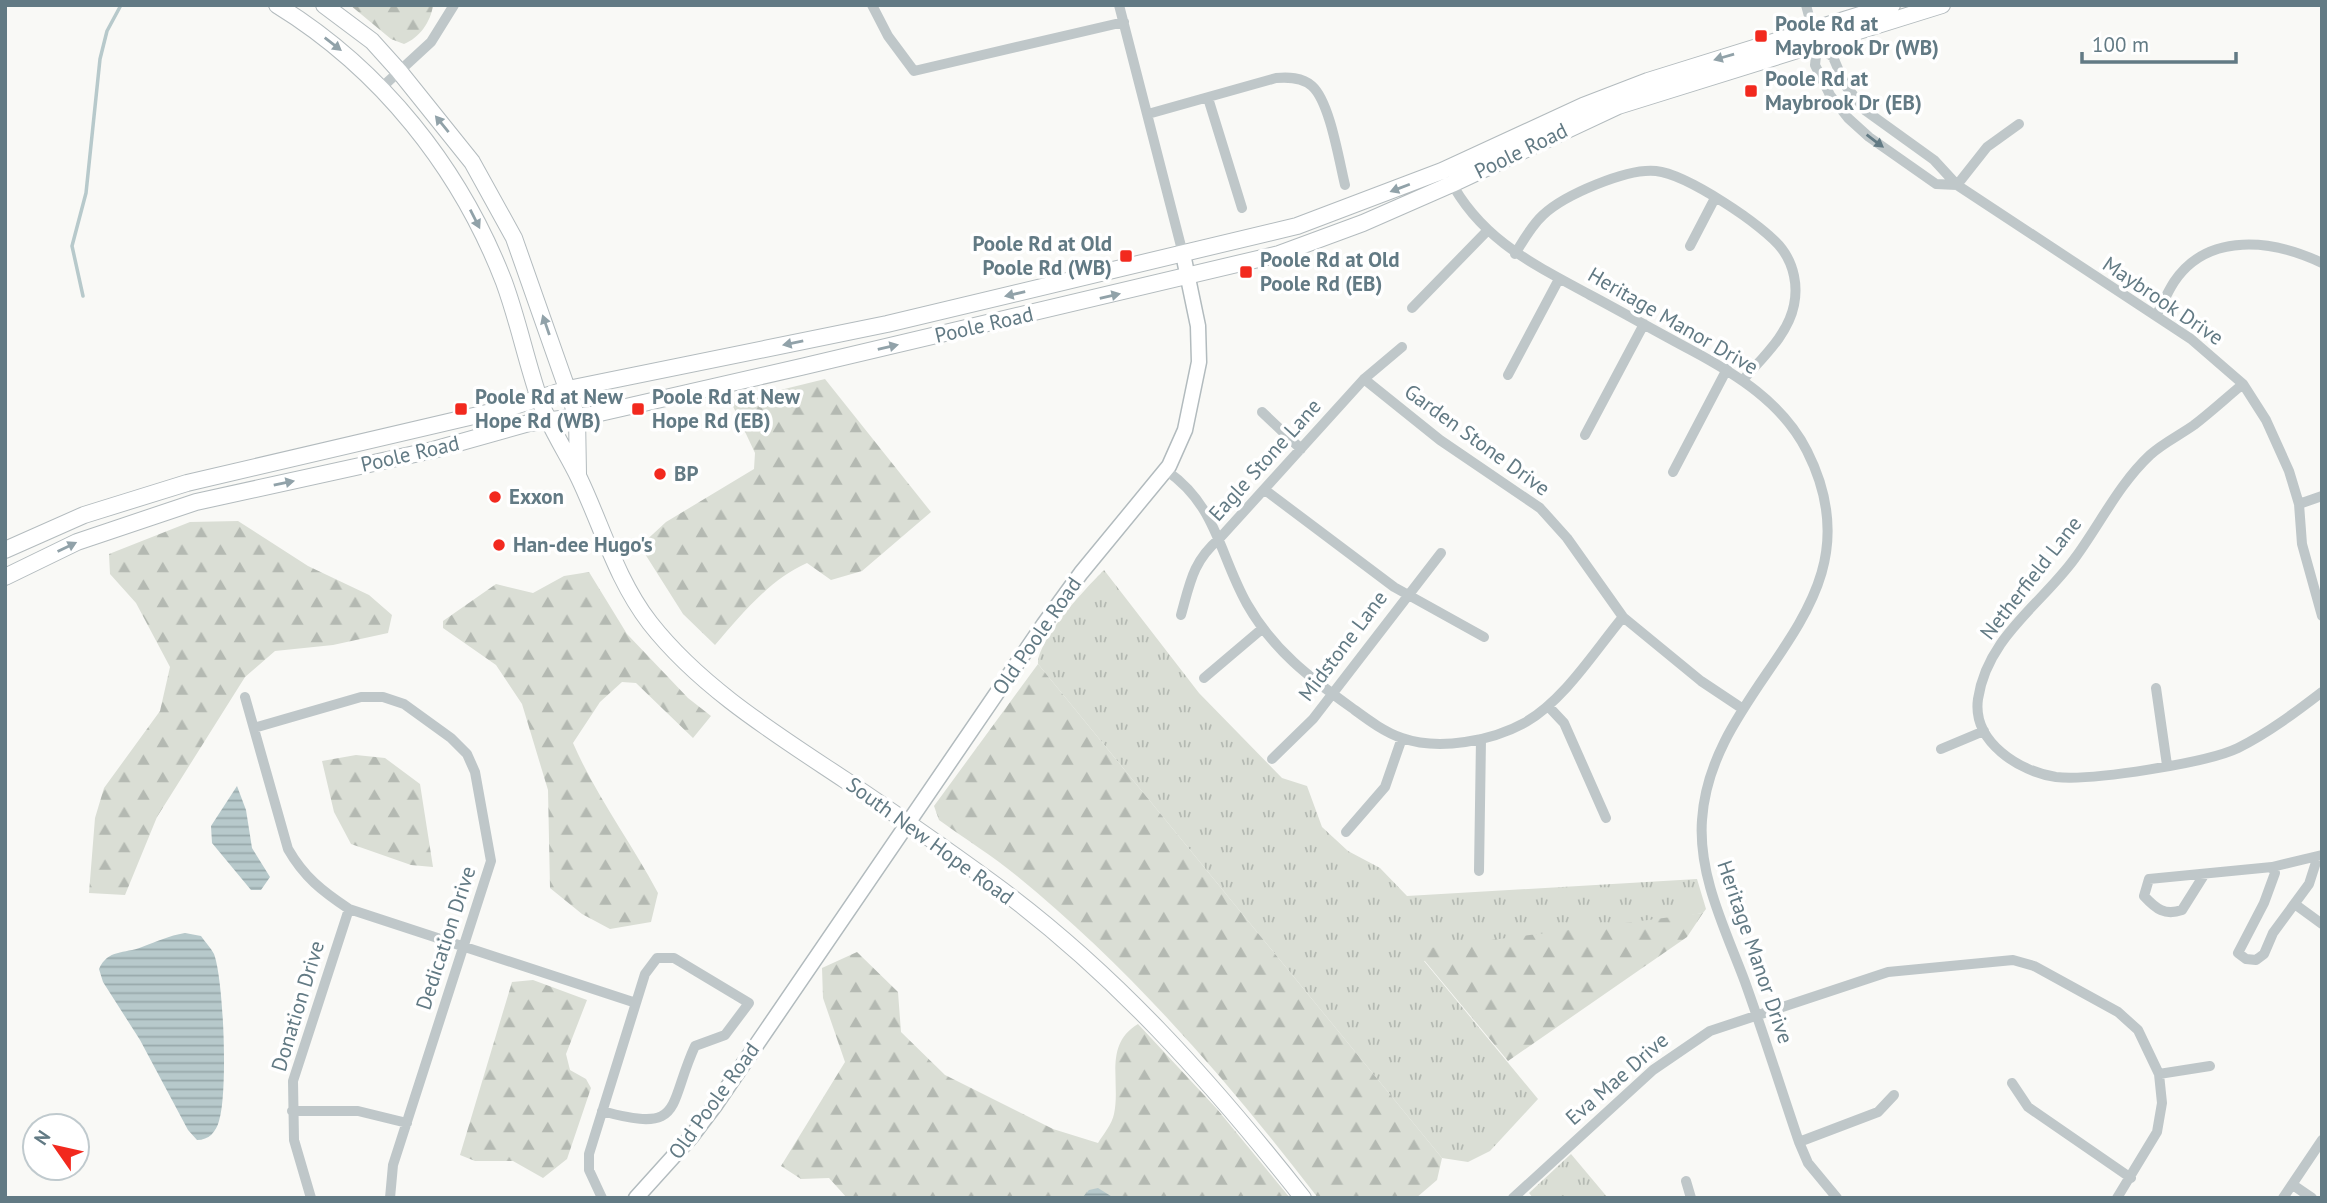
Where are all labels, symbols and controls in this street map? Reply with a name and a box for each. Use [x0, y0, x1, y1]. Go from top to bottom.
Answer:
place label: Poole Rd at Maybrook Dr (WB) [1775, 10, 1939, 61]
scale bar [2082, 21, 2236, 65]
marker: Poole Rd at Maybrook Dr (WB) [1753, 28, 1769, 44]
text: 100 m [2092, 31, 2149, 58]
one-way arrow [323, 37, 341, 52]
one-way arrow [1713, 53, 1734, 63]
place label: Poole Rd at Maybrook Dr (EB) [1765, 65, 1922, 116]
marker: Poole Rd at Maybrook Dr (EB) [1743, 83, 1759, 99]
one-way arrow [435, 116, 450, 133]
street label: Poole Road [1470, 116, 1572, 185]
one-way arrow [1866, 134, 1884, 148]
one-way arrow [1389, 183, 1410, 194]
one-way arrow [470, 209, 481, 229]
place label: Poole Rd at Old Poole Rd (WB) [972, 230, 1112, 281]
place label: Poole Rd at Old Poole Rd (EB) [1260, 246, 1400, 297]
marker: Poole Rd at Old Poole Rd (WB) [1118, 248, 1134, 264]
street label: Maybrook Drive [2098, 250, 2229, 351]
street label: Heritage Manor Drive [1583, 261, 1763, 380]
marker: Poole Rd at Old Poole Rd (EB) [1238, 264, 1254, 280]
one-way arrow [1004, 289, 1026, 300]
one-way arrow [1099, 290, 1121, 301]
street label: Poole Road [932, 300, 1036, 349]
one-way arrow [540, 314, 551, 335]
one-way arrow [782, 338, 804, 349]
one-way arrow [877, 341, 899, 352]
street label: Garden Stone Drive [1399, 378, 1555, 502]
place label: Poole Rd at New Hope Rd (WB) [475, 383, 624, 434]
place label: Poole Rd at New Hope Rd (EB) [652, 383, 801, 434]
street label: Eagle Stone Lane [1203, 393, 1327, 526]
marker: Poole Rd at New Hope Rd (WB) [453, 401, 469, 417]
marker: Poole Rd at New Hope Rd (EB) [630, 401, 646, 417]
street label: Poole Road [358, 429, 462, 478]
place label: BP [674, 460, 698, 487]
marker: BP [652, 466, 668, 482]
one-way arrow [273, 477, 295, 488]
place label: Exxon [509, 483, 564, 510]
marker: Exxon [487, 489, 503, 505]
street label: Netherfield Lane [1974, 511, 2087, 645]
place label: Han-dee Hugo's [513, 531, 653, 558]
marker: Han-dee Hugo's [491, 537, 507, 553]
one-way arrow [57, 542, 77, 553]
street label: Old Poole Road [986, 572, 1087, 700]
street label: Midstone Lane [1292, 585, 1393, 706]
street label: South New Hope Road [841, 771, 1019, 910]
street label: Heritage Manor Drive [1711, 857, 1800, 1047]
street label: Dedication Drive [410, 863, 481, 1013]
street label: Donation Drive [265, 937, 330, 1074]
street label: Eva Mae Drive [1560, 1027, 1674, 1131]
street label: Old Poole Road [662, 1037, 765, 1164]
north arrow [21, 1112, 91, 1182]
text: N [28, 1126, 55, 1149]

